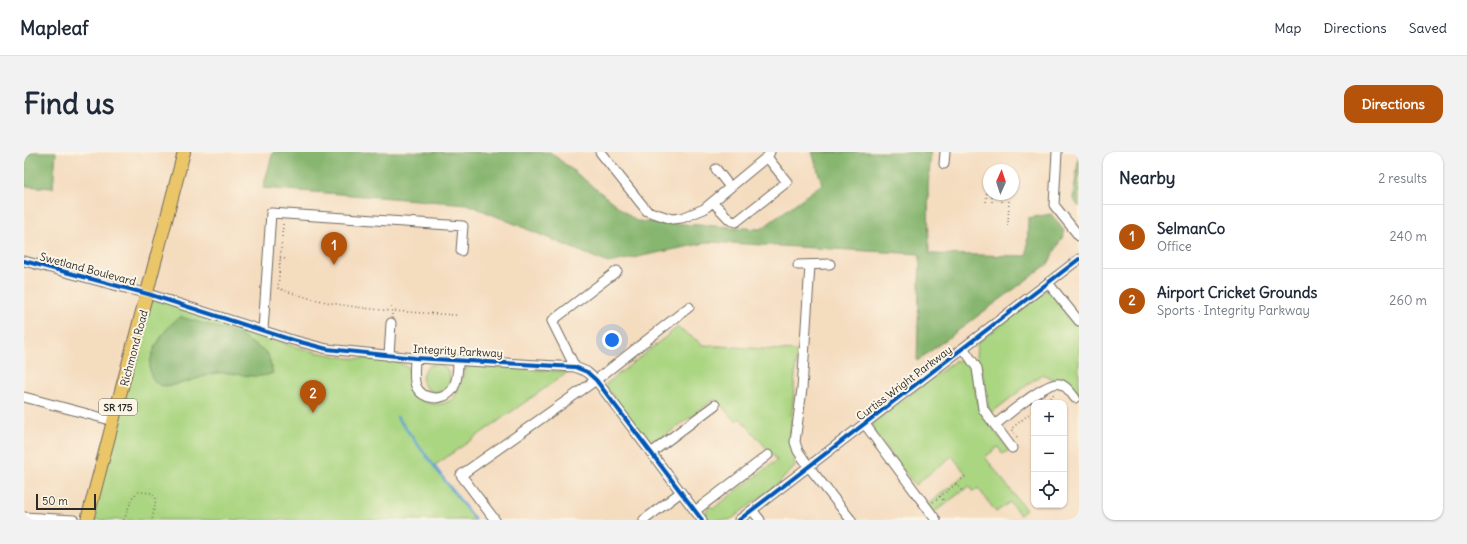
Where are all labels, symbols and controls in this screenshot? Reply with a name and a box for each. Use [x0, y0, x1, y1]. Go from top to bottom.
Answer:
text: Mapleaf [20, 16, 89, 40]
text: Map [1274, 19, 1301, 37]
text: Directions [1323, 19, 1387, 37]
text: Saved [1409, 19, 1447, 37]
button: Directions [1344, 85, 1443, 123]
text: Find us [24, 86, 115, 122]
north arrow [983, 164, 1019, 200]
text: Nearby [1119, 167, 1175, 189]
text: 2 results [1378, 170, 1427, 187]
text: SelmanCo [1157, 219, 1225, 238]
text: 1 [1129, 228, 1135, 245]
text: 240 m [1390, 228, 1427, 245]
pin: 1 [321, 232, 347, 265]
text: Office [1157, 238, 1192, 255]
street label: Swetland Boulevard [38, 249, 138, 289]
text: Airport Cricket Grounds [1157, 283, 1317, 302]
text: 2 [1128, 292, 1136, 309]
text: 260 m [1389, 292, 1427, 309]
text: Sports · Integrity Parkway [1157, 302, 1310, 319]
street label: Richmond Road [117, 308, 151, 388]
your location [602, 330, 622, 350]
street label: Integrity Parkway [413, 342, 503, 360]
street label: Curtiss Wright Parkway [853, 342, 955, 424]
pin: 2 [300, 380, 326, 413]
road number: SR 175 [99, 399, 137, 415]
map controls [1031, 400, 1067, 508]
button: + [1031, 400, 1067, 436]
button: − [1031, 436, 1067, 472]
button: locate [1031, 472, 1067, 508]
scale bar [36, 492, 96, 511]
text: 50 m [42, 494, 68, 508]

